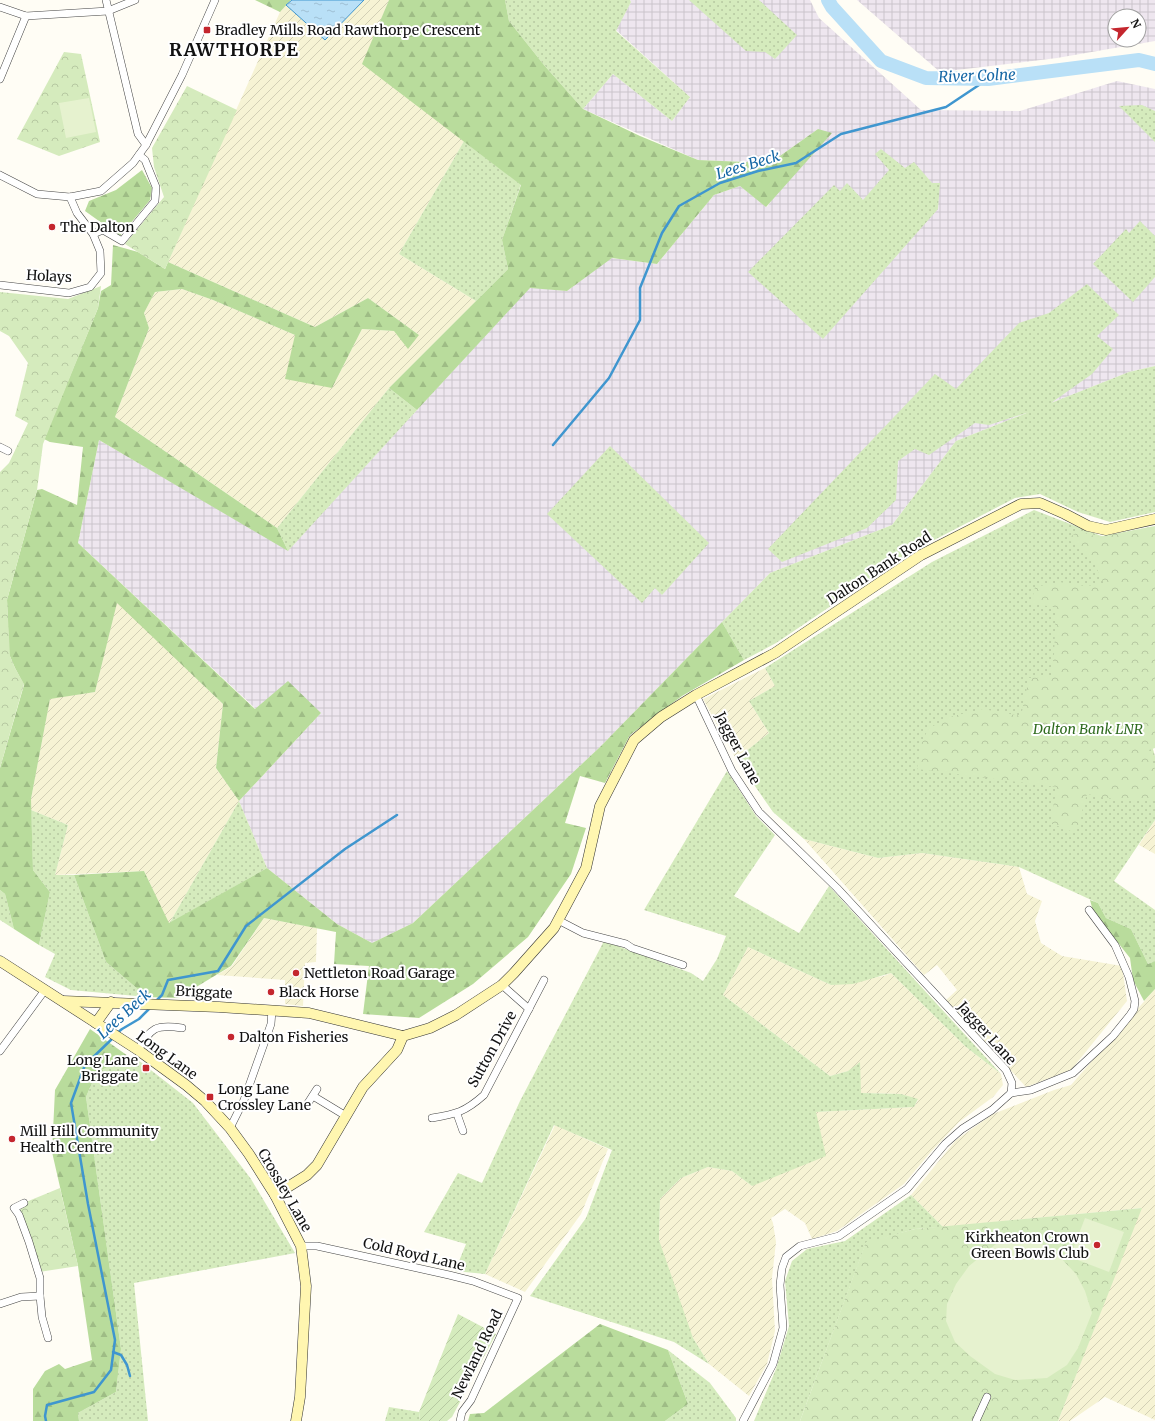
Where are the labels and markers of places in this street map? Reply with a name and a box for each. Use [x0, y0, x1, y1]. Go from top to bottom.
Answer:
place label: Bradley Mills Road Rawthorpe Crescent [215, 21, 481, 39]
marker: Bradley Mills Road Rawthorpe Crescent [202, 25, 212, 35]
place label: The Dalton [60, 218, 135, 236]
marker: The Dalton [47, 222, 57, 232]
place label: Nettleton Road Garage [304, 964, 455, 982]
marker: Nettleton Road Garage [291, 968, 301, 978]
place label: Black Horse [279, 983, 359, 1001]
marker: Black Horse [266, 987, 276, 997]
place label: Dalton Fisheries [239, 1028, 349, 1046]
marker: Dalton Fisheries [226, 1032, 236, 1042]
place label: Long Lane Briggate [67, 1051, 138, 1085]
marker: Long Lane Briggate [141, 1063, 151, 1073]
place label: Long Lane Crossley Lane [218, 1080, 311, 1114]
marker: Long Lane Crossley Lane [205, 1092, 215, 1102]
place label: Mill Hill Community Health Centre [20, 1122, 159, 1156]
marker: Mill Hill Community Health Centre [7, 1134, 17, 1144]
place label: Kirkheaton Crown Green Bowls Club [965, 1228, 1089, 1262]
marker: Kirkheaton Crown Green Bowls Club [1092, 1240, 1102, 1250]

